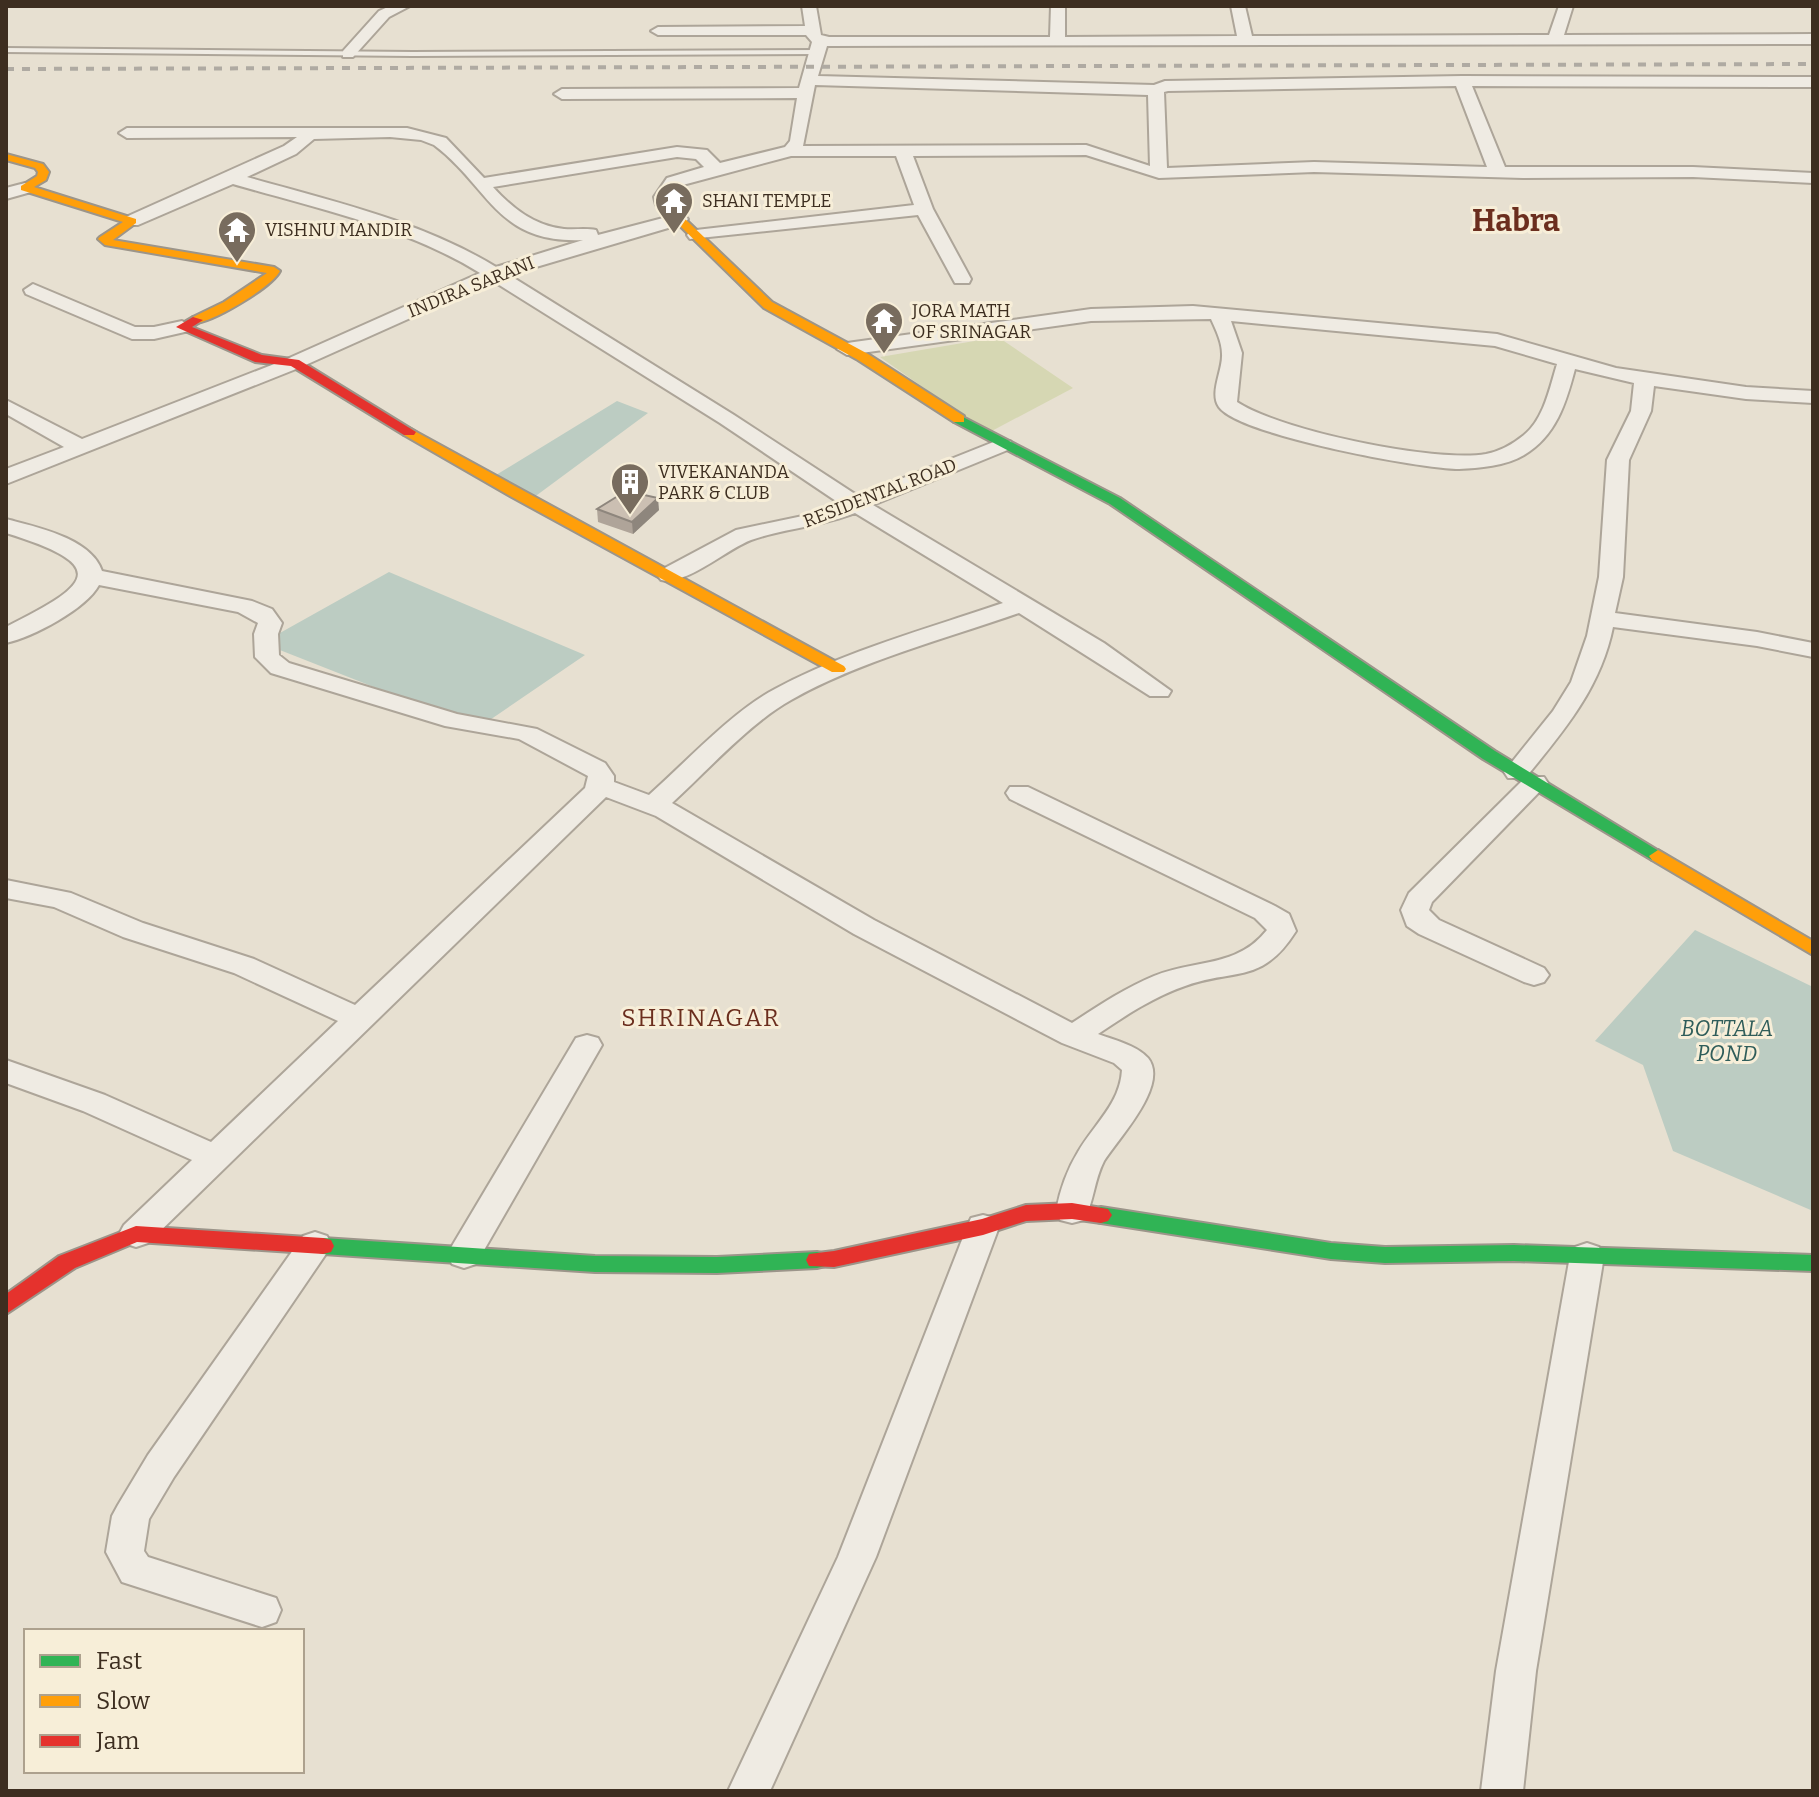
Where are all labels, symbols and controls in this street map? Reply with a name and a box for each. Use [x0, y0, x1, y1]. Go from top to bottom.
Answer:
temple icon: SHANI TEMPLE [653, 180, 695, 235]
place label: SHANI TEMPLE [702, 190, 832, 212]
district label: Habra [1472, 203, 1560, 239]
temple icon: VISHNU MANDIR [216, 209, 258, 264]
place label: VISHNU MANDIR [265, 219, 412, 241]
street label: INDIRA SARANI [404, 252, 538, 322]
temple icon: JORA MATH OF SRINAGAR [863, 300, 905, 355]
place label: JORA MATH OF SRINAGAR [911, 300, 1031, 343]
street label: RESIDENTAL ROAD [800, 454, 960, 532]
building icon: VIVEKANANDA PARK & CLUB [609, 461, 651, 516]
place label: VIVEKANANDA PARK & CLUB [658, 461, 789, 504]
district label: SHRINAGAR [621, 1004, 781, 1032]
water label: BOTTALA POND [1681, 1015, 1773, 1067]
legend [24, 1629, 304, 1773]
text: Fast [96, 1647, 142, 1675]
text: Slow [96, 1687, 151, 1715]
text: Jam [95, 1727, 140, 1755]

